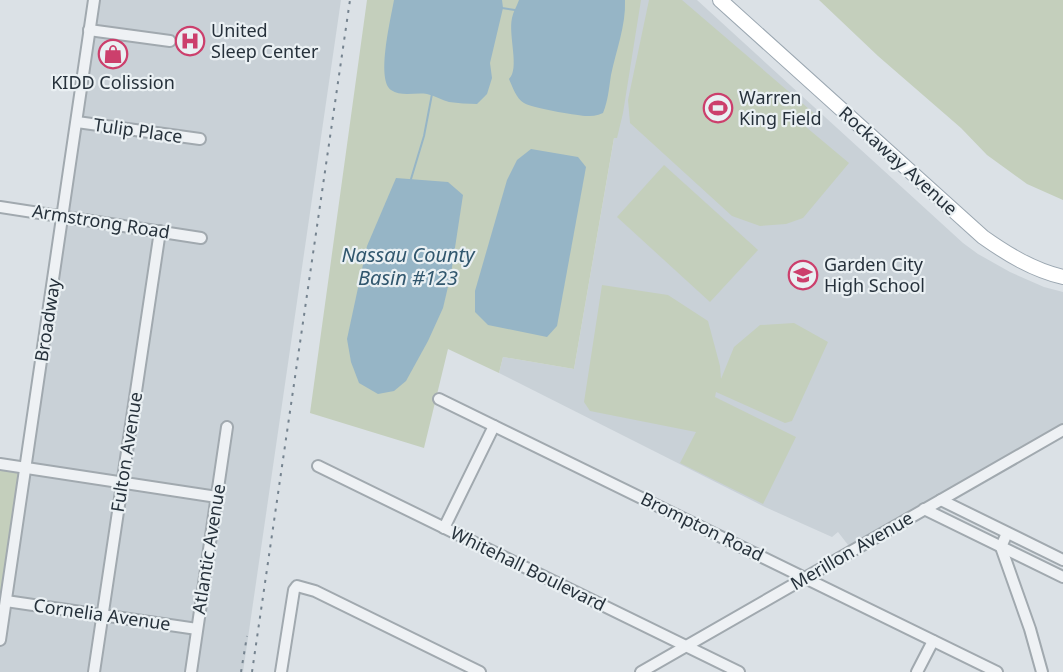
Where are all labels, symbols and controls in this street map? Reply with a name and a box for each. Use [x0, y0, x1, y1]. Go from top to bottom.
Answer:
place label: United Sleep Center [211, 18, 319, 63]
hospital icon: United Sleep Center [174, 25, 206, 57]
shop icon: KIDD Colission [97, 38, 129, 70]
place label: KIDD Colission [51, 70, 175, 94]
place label: Warren King Field [739, 85, 822, 130]
sports icon: Warren King Field [702, 92, 734, 124]
street label: Rockaway Avenue [834, 101, 963, 220]
street label: Tulip Place [92, 112, 184, 148]
street label: Armstrong Road [31, 198, 172, 244]
water label: Nassau County Basin #123 [341, 241, 476, 291]
place label: Garden City High School [824, 252, 925, 297]
school or university icon: Garden City High School [787, 259, 819, 291]
street label: Broadway [29, 276, 66, 363]
street label: Fulton Avenue [105, 390, 147, 514]
street label: Atlantic Avenue [186, 482, 230, 616]
street label: Brompton Road [637, 486, 768, 566]
street label: Merillon Avenue [786, 505, 917, 595]
street label: Whitehall Boulevard [447, 520, 610, 616]
street label: Cornelia Avenue [32, 593, 172, 636]

